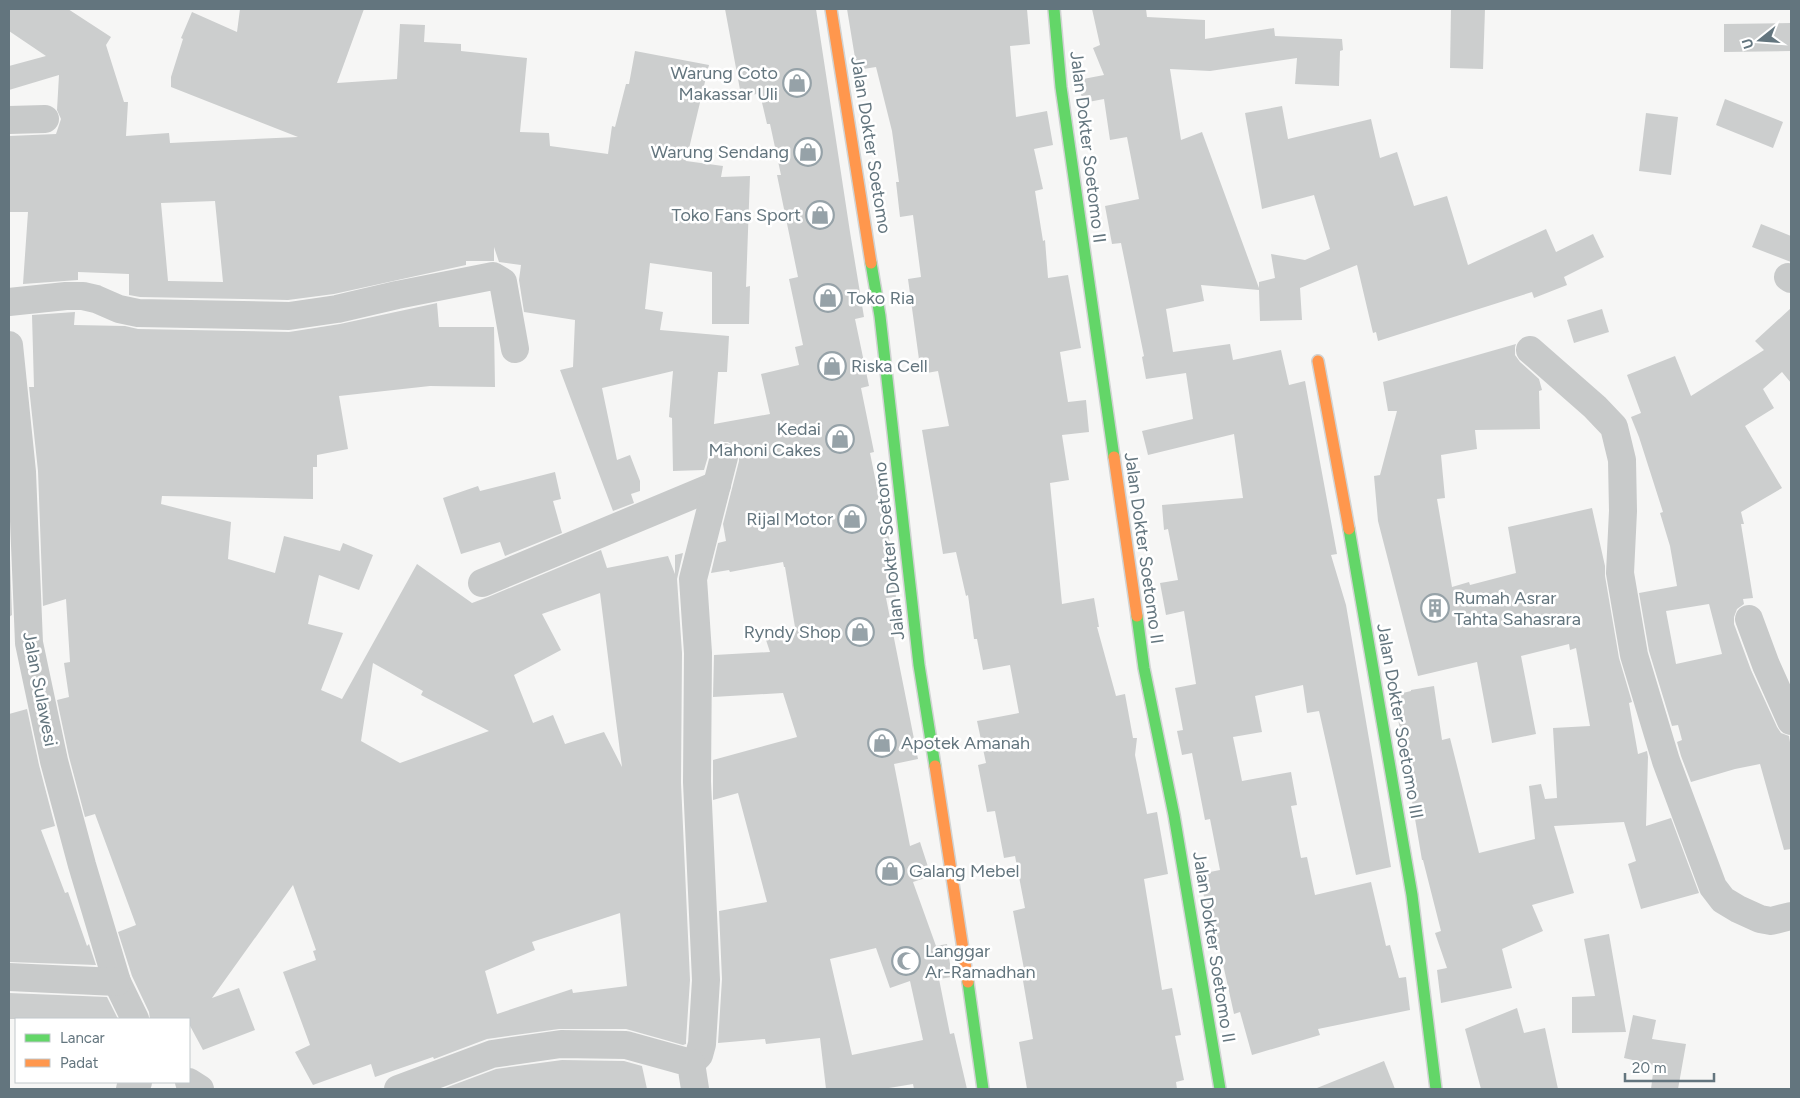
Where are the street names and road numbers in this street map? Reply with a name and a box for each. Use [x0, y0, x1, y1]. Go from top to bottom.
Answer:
street label: Jalan Dokter Soetomo II [1065, 50, 1111, 244]
street label: Jalan Dokter Soetomo [846, 55, 896, 235]
street label: Jalan Dokter Soetomo II [1120, 451, 1168, 645]
street label: Jalan Dokter Soetomo [869, 461, 909, 641]
street label: Jalan Dokter Soetomo III [1372, 622, 1428, 820]
street label: Jalan Sulawesi [18, 630, 62, 748]
street label: Jalan Dokter Soetomo II [1188, 850, 1240, 1044]

